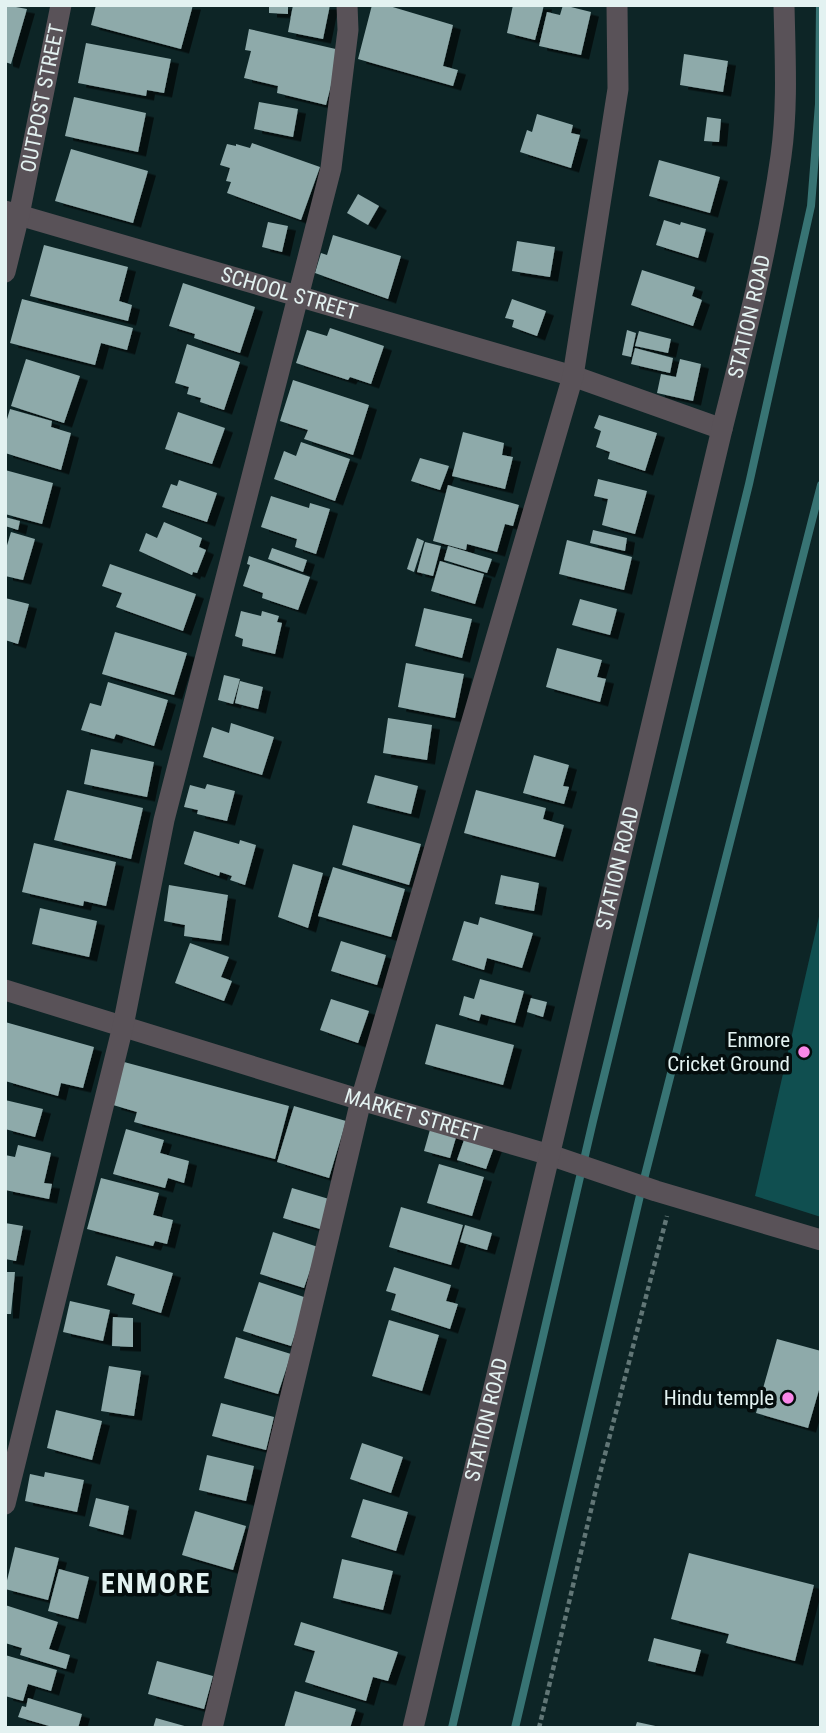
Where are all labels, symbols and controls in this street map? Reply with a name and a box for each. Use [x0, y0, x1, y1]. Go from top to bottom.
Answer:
street label: OUTPOST STREET [16, 22, 69, 174]
street label: STATION ROAD [723, 253, 775, 381]
street label: SCHOOL STREET [218, 262, 360, 325]
street label: STATION ROAD [591, 804, 644, 932]
place label: Enmore Cricket Ground [667, 1028, 790, 1076]
marker: Enmore Cricket Ground [796, 1044, 812, 1060]
street label: MARKET STREET [342, 1084, 485, 1147]
street label: STATION ROAD [460, 1355, 513, 1484]
place label: Hindu temple [664, 1386, 774, 1410]
marker: Hindu temple [780, 1390, 796, 1406]
district label: ENMORE [101, 1567, 211, 1600]

